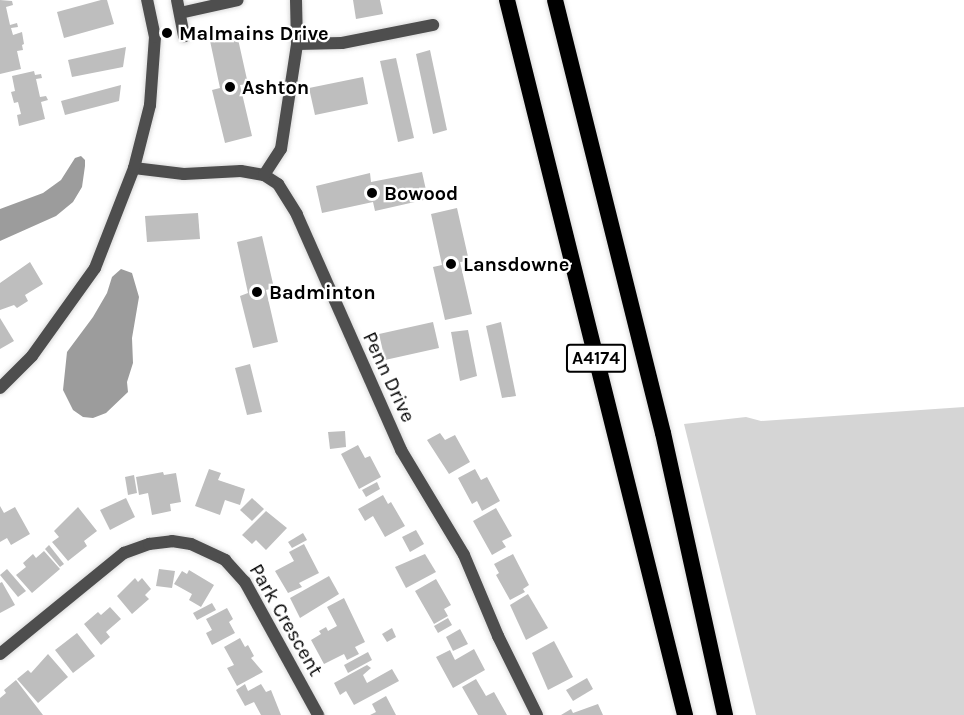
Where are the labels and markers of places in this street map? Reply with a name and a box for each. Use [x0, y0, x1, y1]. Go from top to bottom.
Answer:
place label: Malmains Drive [179, 21, 329, 45]
marker: Malmains Drive [160, 26, 174, 40]
place label: Ashton [242, 75, 309, 99]
marker: Ashton [223, 80, 237, 94]
place label: Bowood [384, 181, 458, 205]
marker: Bowood [365, 186, 379, 200]
place label: Lansdowne [463, 252, 569, 276]
marker: Lansdowne [444, 257, 458, 271]
place label: Badminton [269, 280, 376, 304]
marker: Badminton [250, 285, 264, 299]

